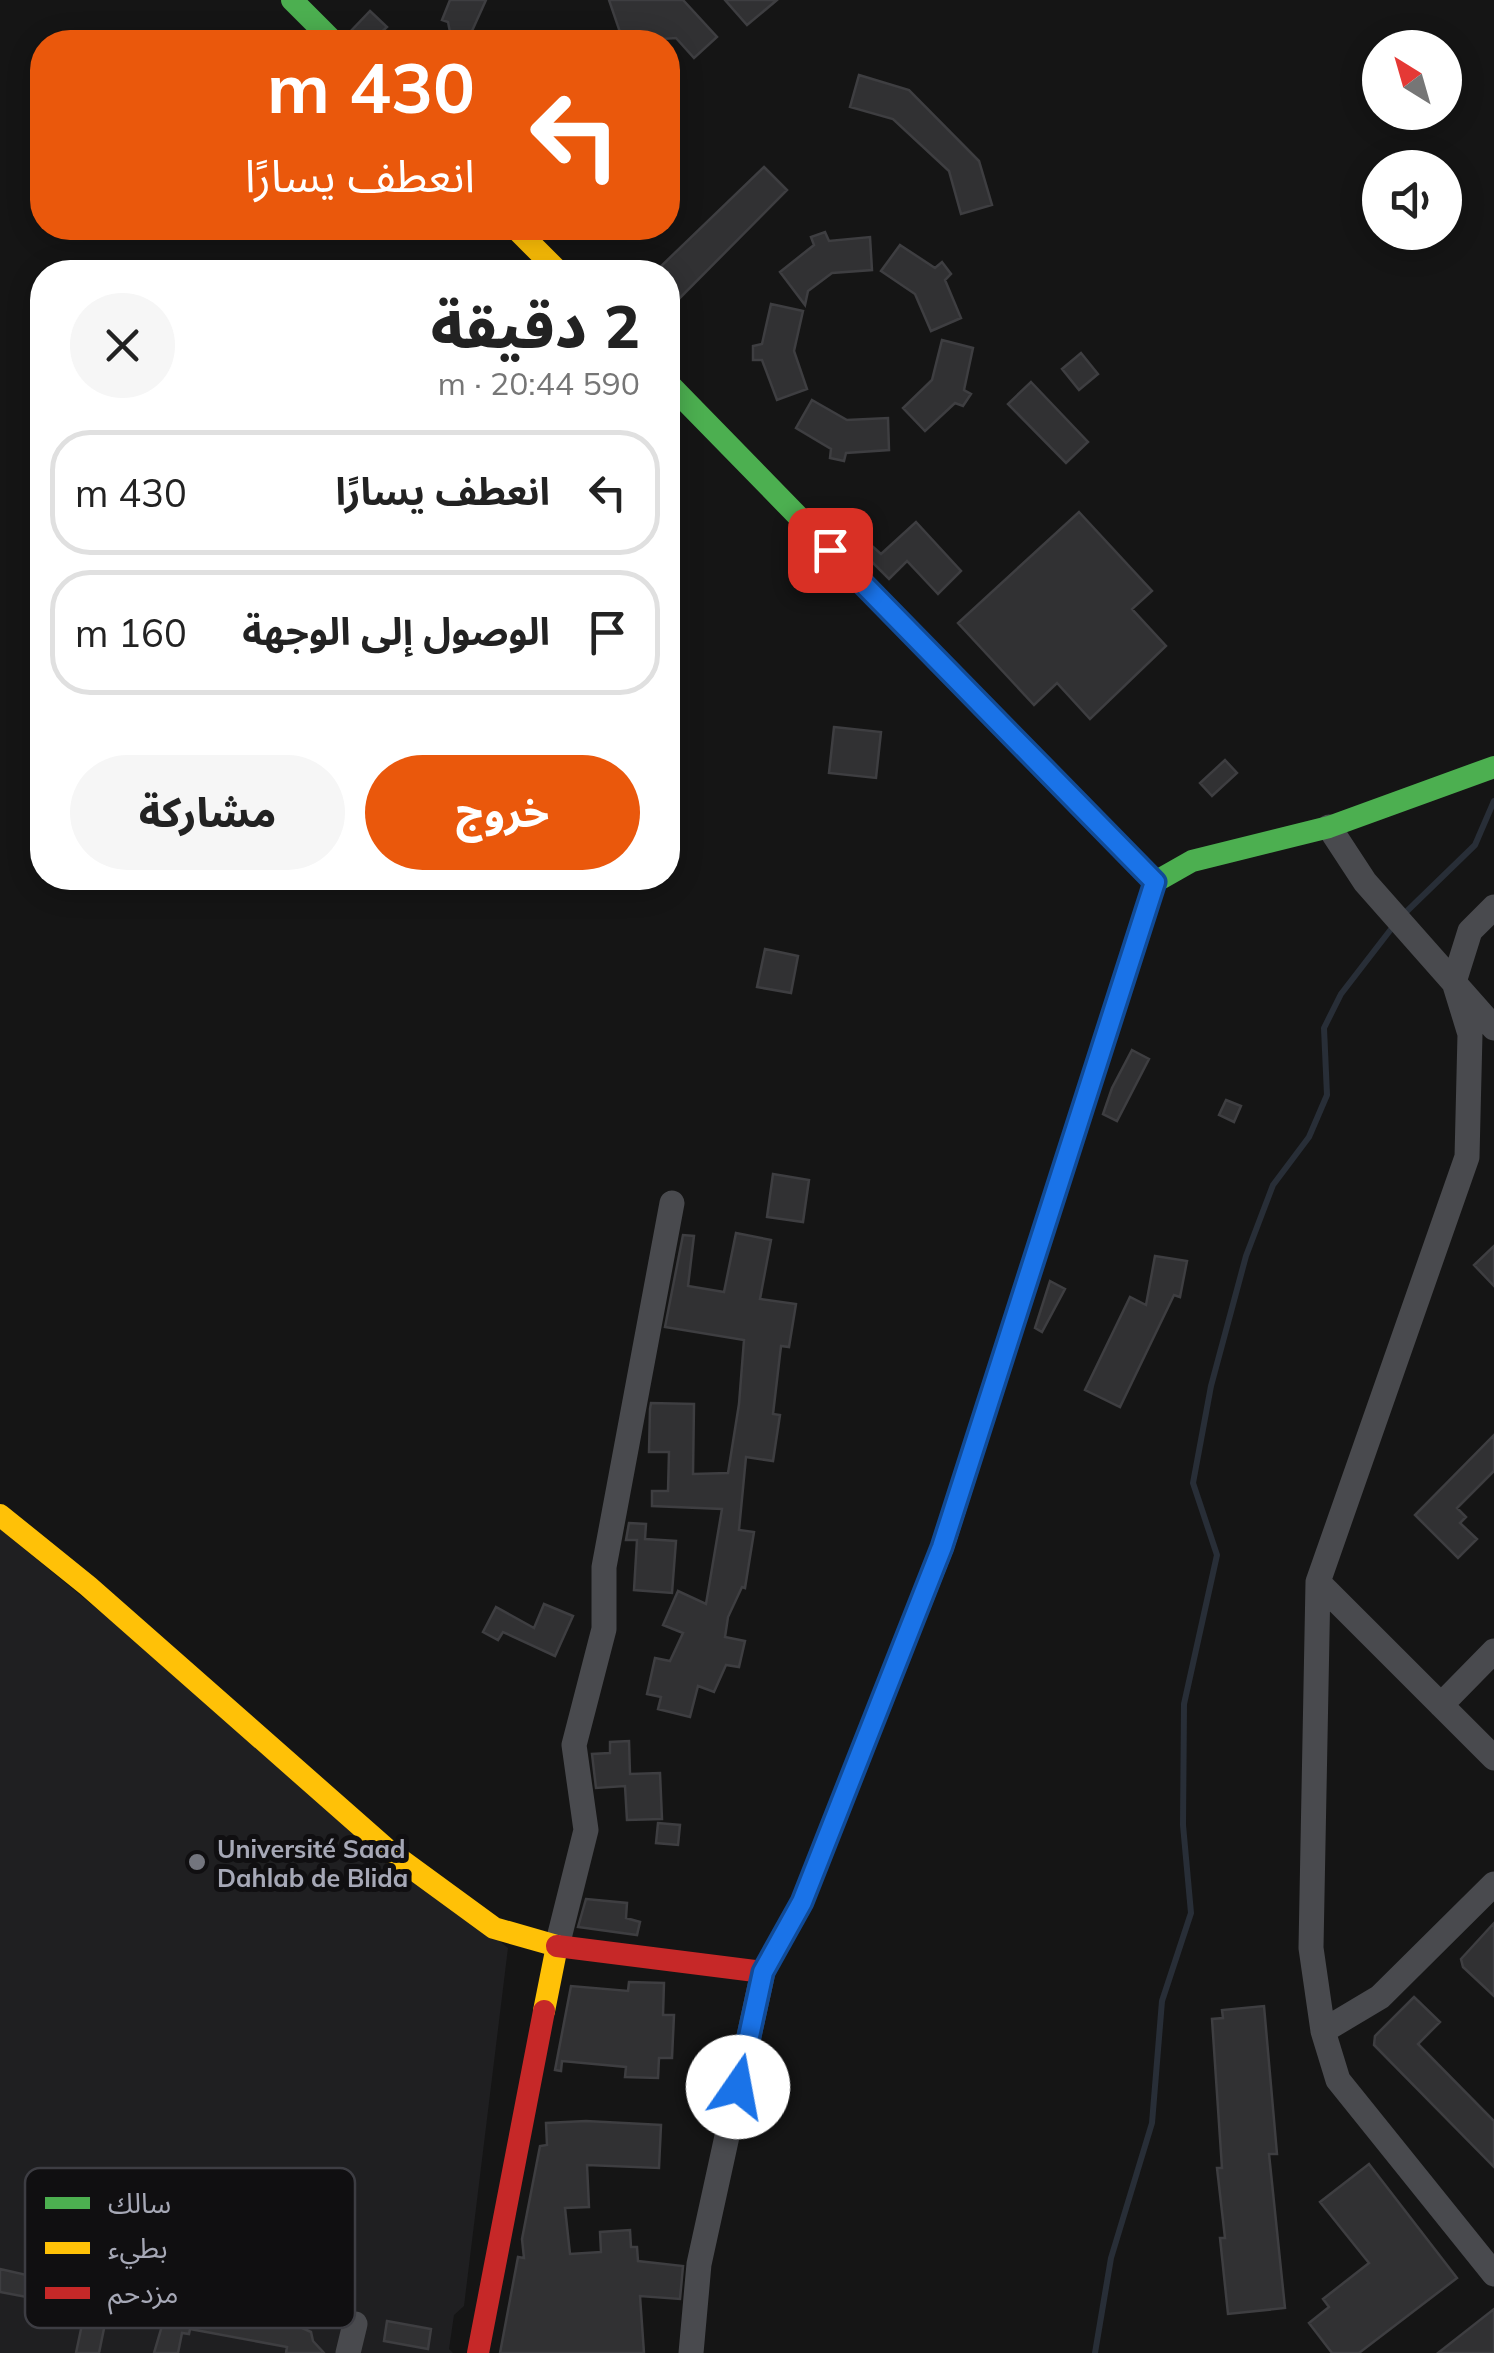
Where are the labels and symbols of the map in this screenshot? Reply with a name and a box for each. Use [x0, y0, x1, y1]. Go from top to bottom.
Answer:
north arrow [1362, 30, 1462, 130]
pin [788, 508, 873, 593]
place label: Université Saad Dahlab de Blida [217, 1833, 408, 1893]
marker: Université Saad Dahlab de Blida [186, 1851, 208, 1873]
position arrow [686, 2035, 790, 2139]
legend [25, 2168, 355, 2328]
text: سالك [108, 2185, 171, 2220]
text: بطيء [108, 2230, 168, 2269]
text: مزدحم [108, 2275, 179, 2315]

